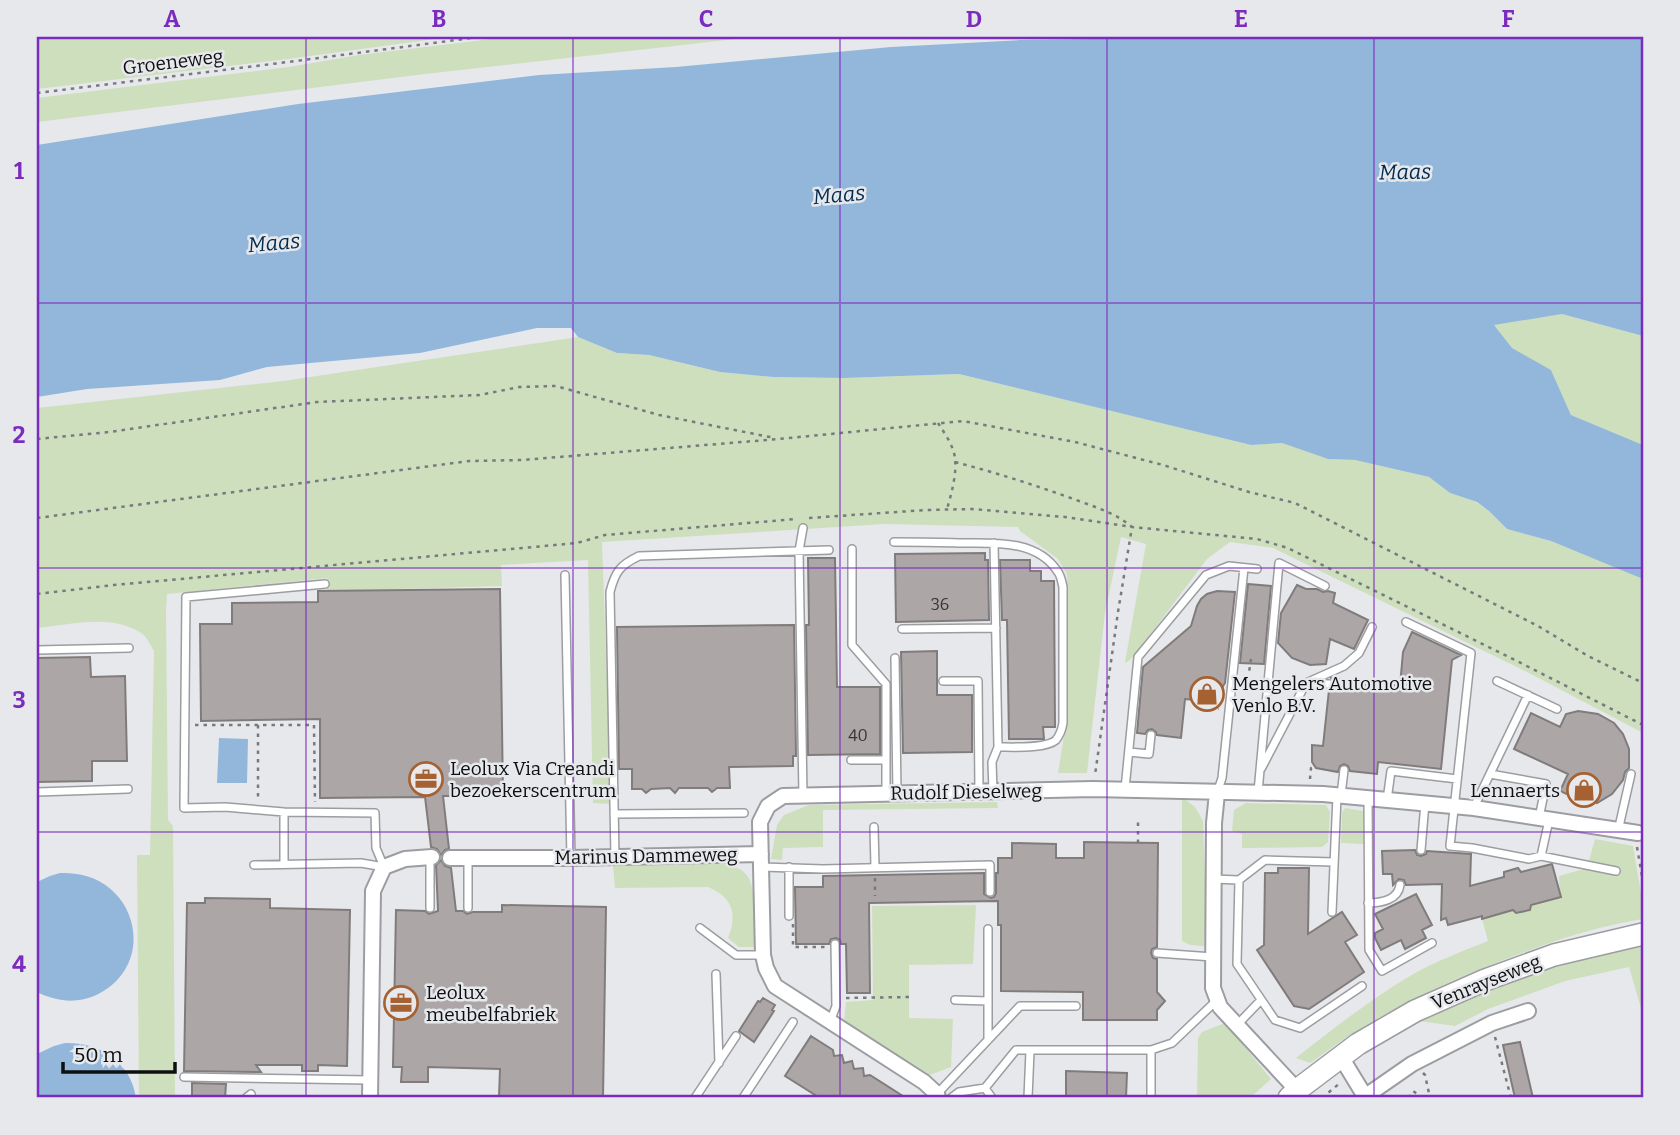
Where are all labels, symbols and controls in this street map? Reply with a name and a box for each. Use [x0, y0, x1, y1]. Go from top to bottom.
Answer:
text: A [164, 5, 181, 33]
text: B [432, 5, 446, 33]
text: C [699, 5, 713, 33]
text: D [966, 5, 982, 33]
text: E [1234, 5, 1248, 33]
text: F [1502, 5, 1515, 33]
street label: Groeneweg [121, 44, 225, 80]
text: 1 [14, 157, 24, 185]
water label: Maas [1379, 159, 1431, 185]
water label: Maas [812, 180, 866, 210]
water label: Maas [247, 228, 301, 258]
text: 2 [13, 421, 26, 449]
house number: 36 [931, 595, 949, 614]
place label: Mengelers Automotive Venlo B.V. [1232, 672, 1432, 717]
shop icon: Mengelers Automotive Venlo B.V. [1188, 675, 1226, 713]
text: 3 [12, 686, 26, 714]
house number: 40 [848, 726, 868, 745]
place label: Leolux Via Creandi bezoekerscentrum [450, 757, 617, 802]
office icon: Leolux Via Creandi bezoekerscentrum [407, 760, 445, 798]
shop icon: Lennaerts [1565, 771, 1603, 809]
street label: Rudolf Dieselweg [890, 779, 1043, 805]
place label: Lennaerts [1470, 779, 1560, 802]
street label: Marinus Dammeweg [554, 843, 738, 869]
street label: Venrayseweg [1428, 949, 1545, 1014]
text: 4 [12, 950, 26, 978]
place label: Leolux meubelfabriek [426, 981, 556, 1026]
office icon: Leolux meubelfabriek [382, 984, 420, 1022]
scale bar [63, 1030, 175, 1074]
text: 50 m [74, 1042, 123, 1068]

